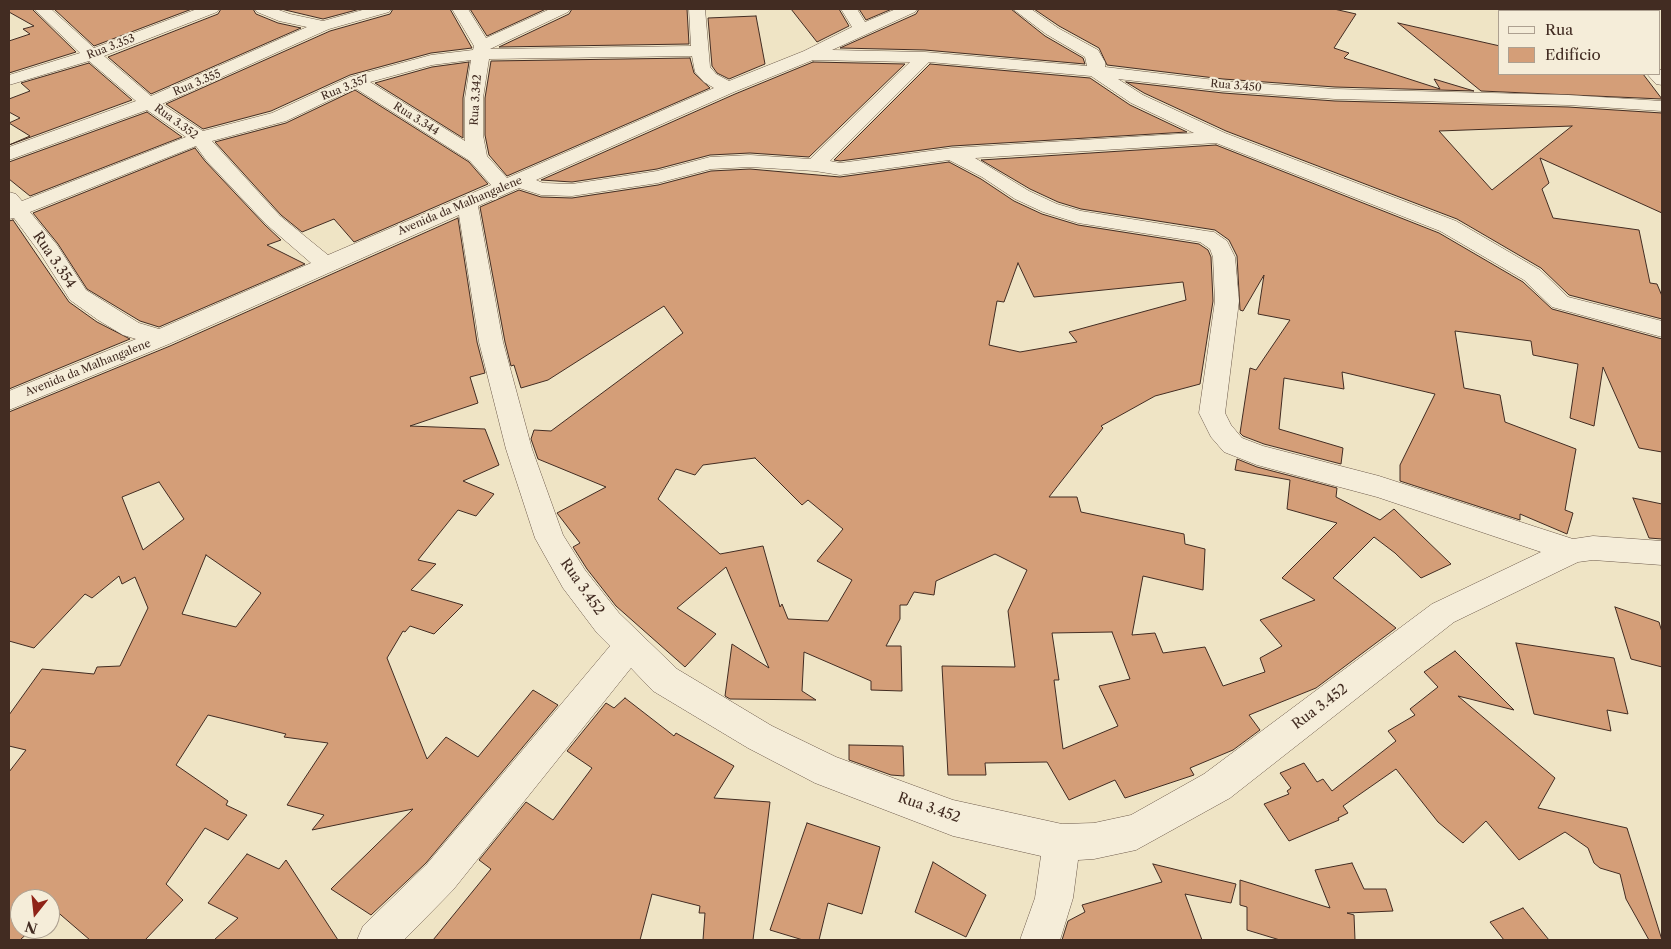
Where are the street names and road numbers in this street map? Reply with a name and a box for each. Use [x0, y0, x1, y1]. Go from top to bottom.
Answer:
street label: Rua 3.353 [85, 32, 137, 62]
street label: Rua 3.355 [171, 67, 223, 99]
street label: Rua 3.357 [319, 73, 371, 103]
street label: Rua 3.342 [468, 74, 484, 126]
street label: Rua 3.450 [1210, 77, 1262, 95]
street label: Rua 3.344 [391, 100, 441, 138]
street label: Rua 3.352 [152, 102, 200, 142]
street label: Avenida da Malhangalene [396, 174, 524, 238]
street label: Rua 3.354 [29, 228, 79, 292]
street label: Avenida da Malhangalene [23, 337, 153, 399]
street label: Rua 3.452 [556, 556, 608, 618]
street label: Rua 3.452 [1289, 681, 1351, 733]
street label: Rua 3.452 [895, 789, 963, 827]

